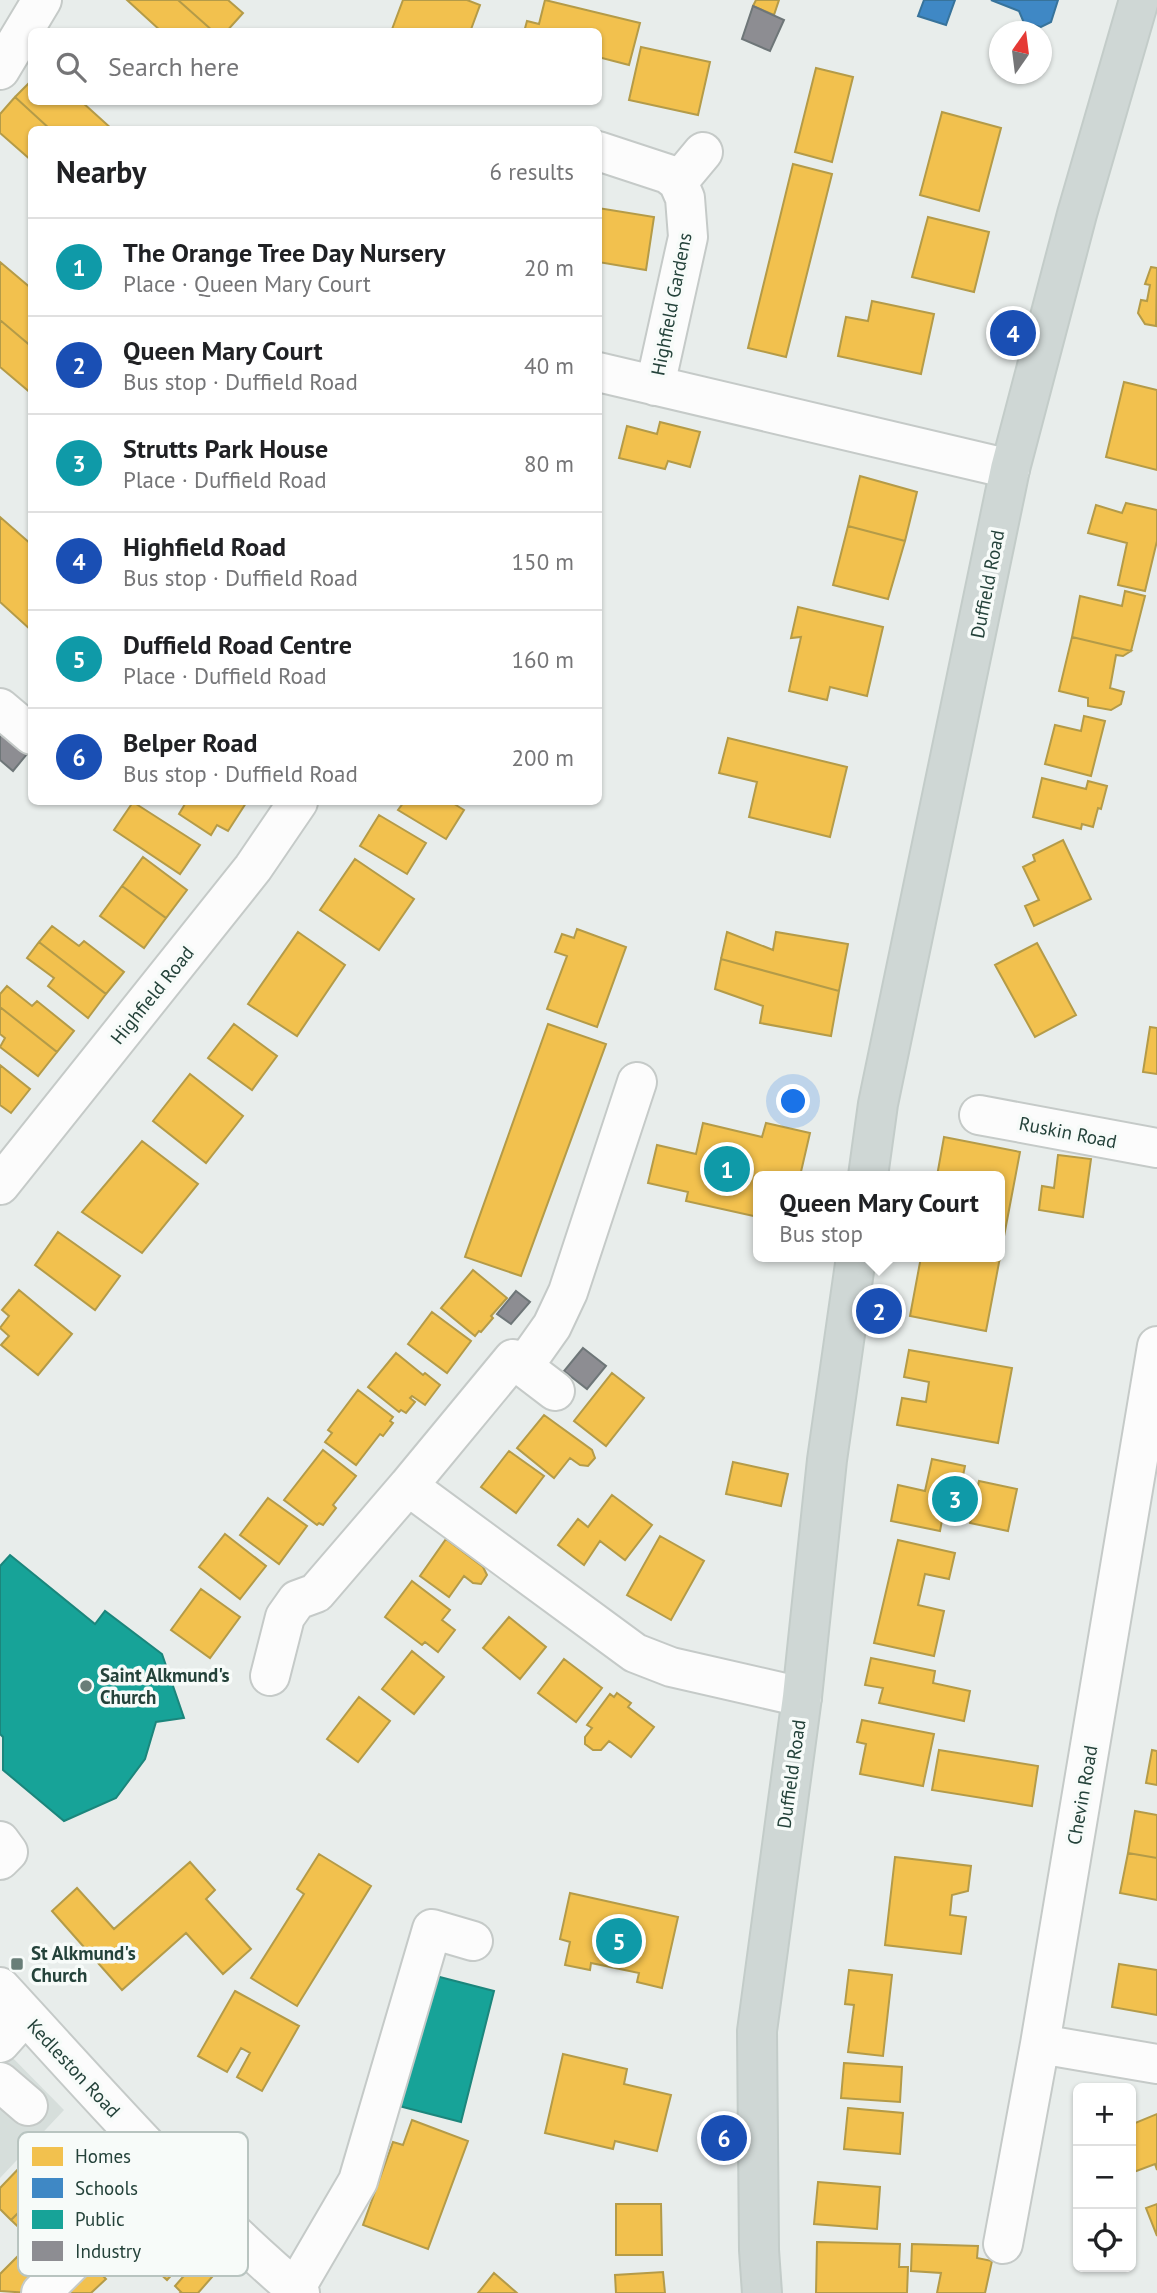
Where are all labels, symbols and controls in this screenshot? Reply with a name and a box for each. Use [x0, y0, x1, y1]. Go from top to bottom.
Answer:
north arrow [989, 21, 1052, 84]
search box [28, 28, 602, 105]
icon: search [52, 48, 90, 86]
text: Search here [108, 50, 239, 83]
text: Nearby [56, 152, 146, 191]
text: 6 results [490, 157, 574, 186]
street label: Highfield Gardens [645, 231, 697, 377]
text: The Orange Tree Day Nursery [123, 236, 446, 269]
text: 1 [72, 253, 86, 282]
text: 20 m [524, 253, 574, 282]
text: Place · Queen Mary Court [123, 269, 371, 298]
pin: 4 [990, 307, 1036, 359]
text: Queen Mary Court [123, 334, 323, 367]
text: 2 [72, 351, 86, 380]
text: 40 m [524, 351, 574, 380]
text: Bus stop · Duffield Road [123, 367, 358, 396]
text: Strutts Park House [123, 432, 328, 465]
text: 3 [72, 449, 86, 478]
text: 80 m [524, 449, 574, 478]
text: Place · Duffield Road [123, 465, 327, 494]
street label: Duffield Road [965, 528, 1009, 640]
text: Highfield Road [123, 530, 286, 563]
text: 4 [72, 547, 86, 576]
text: 150 m [512, 547, 574, 576]
text: Bus stop · Duffield Road [123, 563, 358, 592]
text: Duffield Road Centre [123, 628, 352, 661]
text: 5 [72, 645, 86, 674]
text: 160 m [512, 645, 574, 674]
text: Place · Duffield Road [123, 661, 327, 690]
text: Belper Road [123, 726, 257, 759]
text: 6 [72, 743, 86, 772]
text: 200 m [512, 743, 574, 772]
text: Bus stop · Duffield Road [123, 759, 358, 788]
street label: Highfield Road [105, 941, 199, 1049]
your location [776, 1084, 810, 1118]
street label: Ruskin Road [1017, 1111, 1119, 1153]
pin: 1 [704, 1143, 750, 1195]
popup [753, 1171, 1005, 1262]
text: Queen Mary Court [779, 1186, 979, 1219]
text: Bus stop [779, 1219, 863, 1248]
pin: 2 [856, 1285, 902, 1337]
pin: 3 [932, 1473, 978, 1525]
place label: Saint Alkmund's Church [100, 1663, 230, 1709]
marker: Saint Alkmund's Church [78, 1678, 94, 1694]
street label: Duffield Road [771, 1718, 811, 1830]
street label: Chevin Road [1061, 1743, 1103, 1847]
pin: 5 [596, 1915, 642, 1967]
place label: St Alkmund's Church [31, 1941, 136, 1987]
marker: St Alkmund's Church [9, 1956, 25, 1972]
street label: Kedleston Road [22, 2014, 126, 2122]
map controls [1073, 2083, 1136, 2272]
button: + [1073, 2083, 1136, 2146]
pin: 6 [701, 2112, 747, 2164]
legend [18, 2132, 248, 2276]
text: Homes [75, 2144, 131, 2168]
button: − [1073, 2146, 1136, 2209]
text: Schools [75, 2176, 138, 2200]
text: Public [75, 2207, 125, 2231]
button: locate [1073, 2209, 1136, 2272]
text: Industry [75, 2239, 141, 2263]

